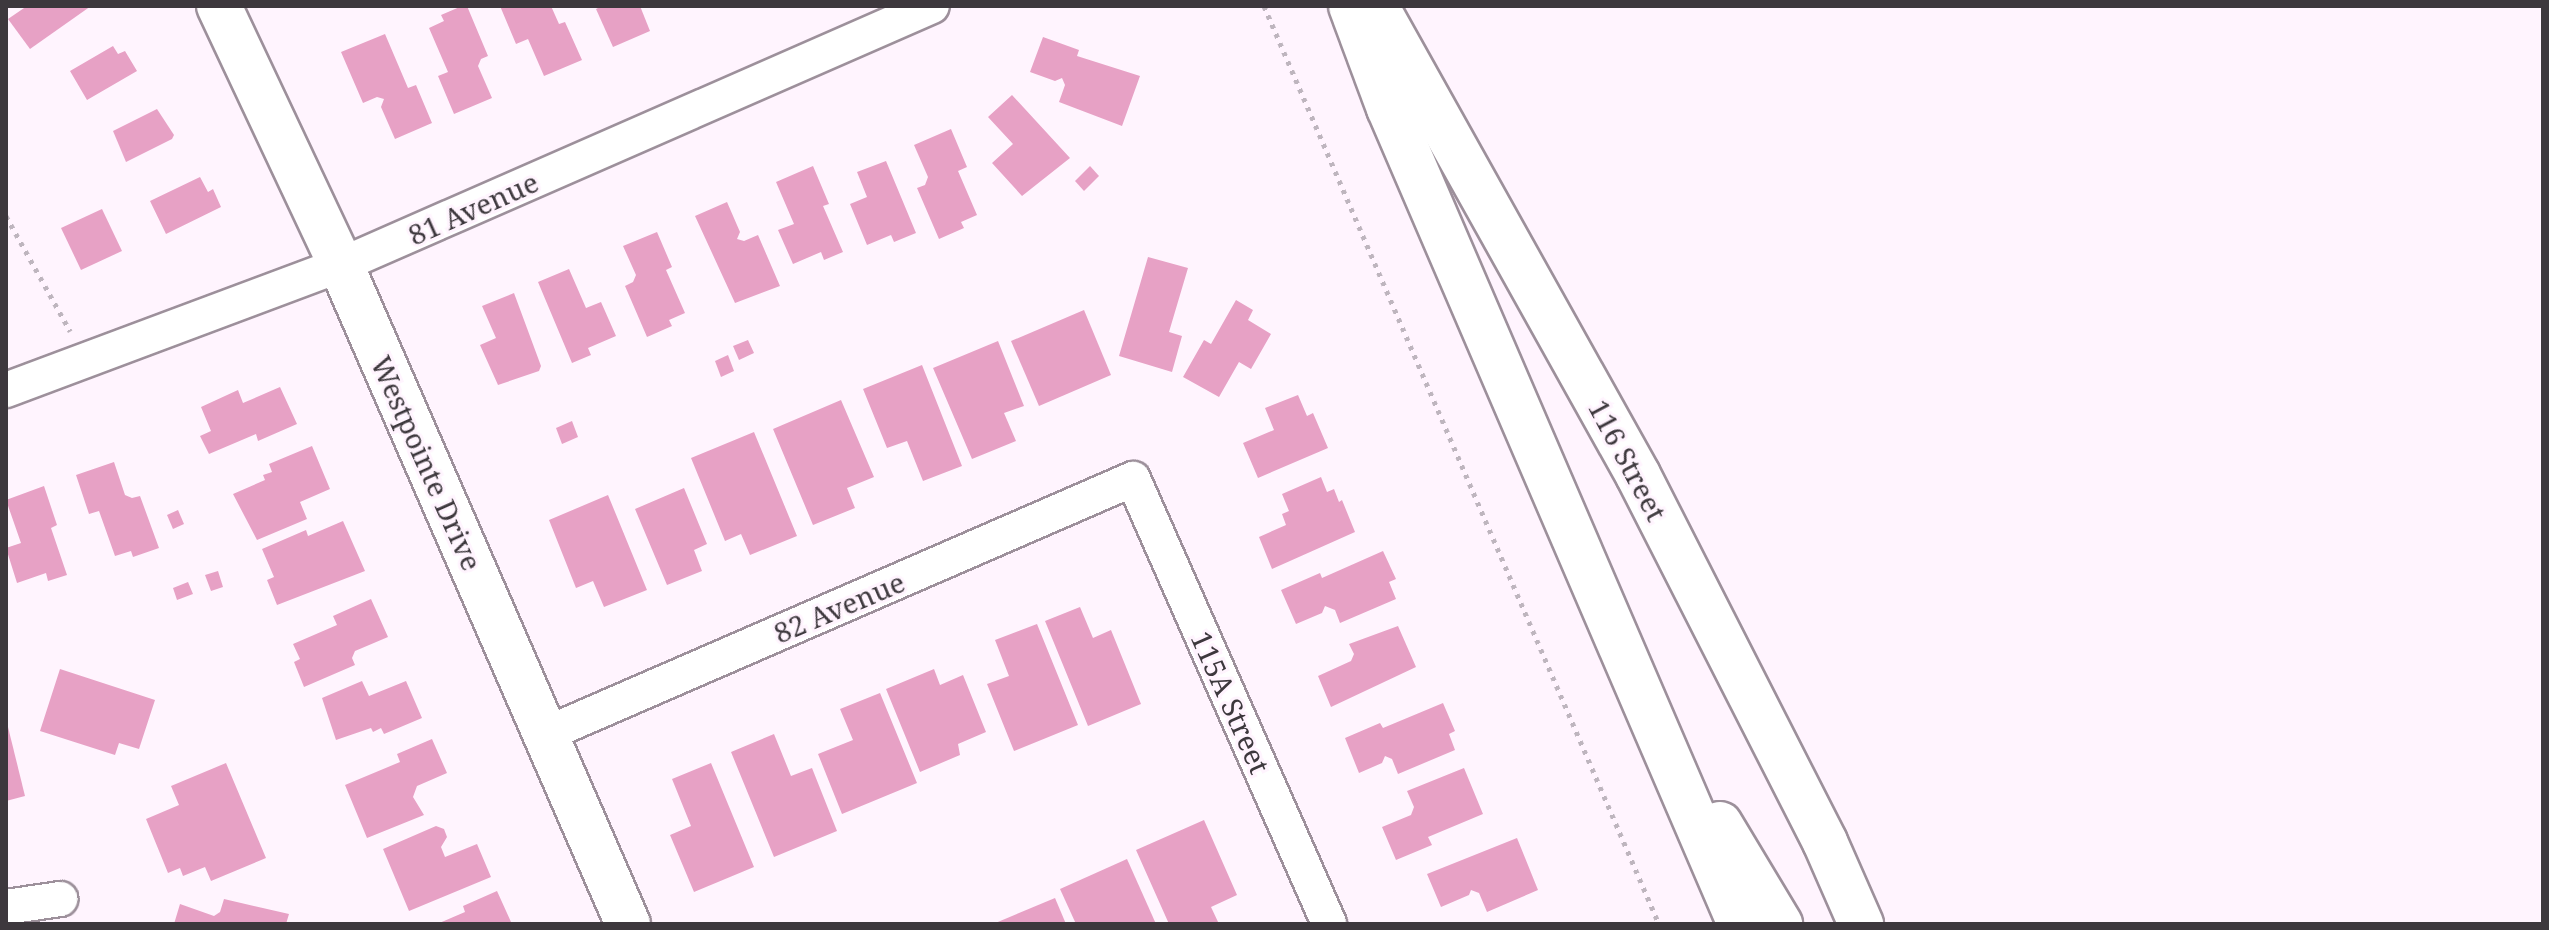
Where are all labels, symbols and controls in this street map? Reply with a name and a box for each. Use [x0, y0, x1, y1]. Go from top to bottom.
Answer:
street label: 81 Avenue [403, 164, 543, 252]
street label: Westpointe Drive [365, 351, 489, 575]
street label: 116 Street [1582, 394, 1674, 526]
street label: 82 Avenue [769, 564, 909, 650]
street label: 115A Street [1185, 626, 1277, 778]

